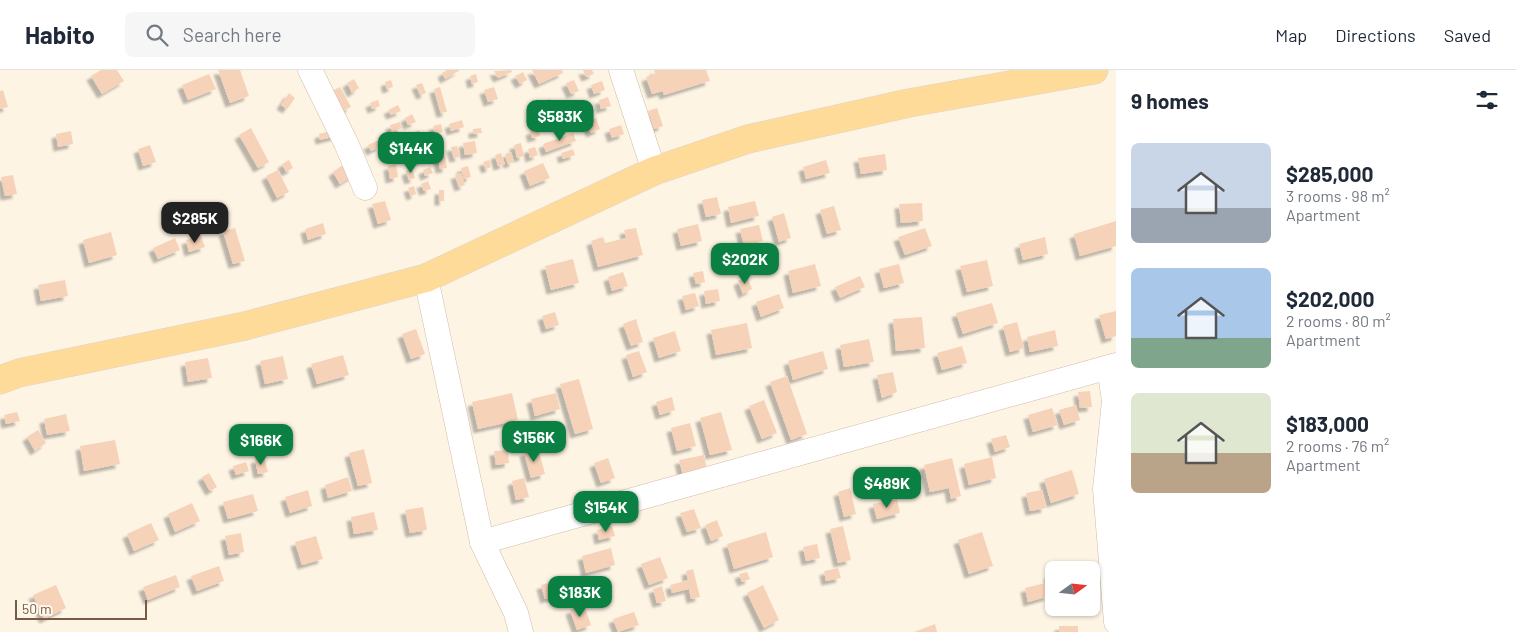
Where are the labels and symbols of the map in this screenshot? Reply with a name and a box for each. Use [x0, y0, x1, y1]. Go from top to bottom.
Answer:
pin: $583K [525, 100, 595, 142]
pin: $144K [376, 132, 446, 174]
pin: $285K [160, 202, 230, 244]
pin: $202K [710, 242, 780, 285]
pin: $156K [499, 420, 569, 463]
pin: $166K [226, 424, 296, 466]
pin: $489K [852, 466, 922, 509]
pin: $154K [571, 490, 641, 533]
north arrow [1045, 561, 1100, 616]
pin: $183K [545, 576, 615, 618]
scale bar [15, 597, 148, 620]

